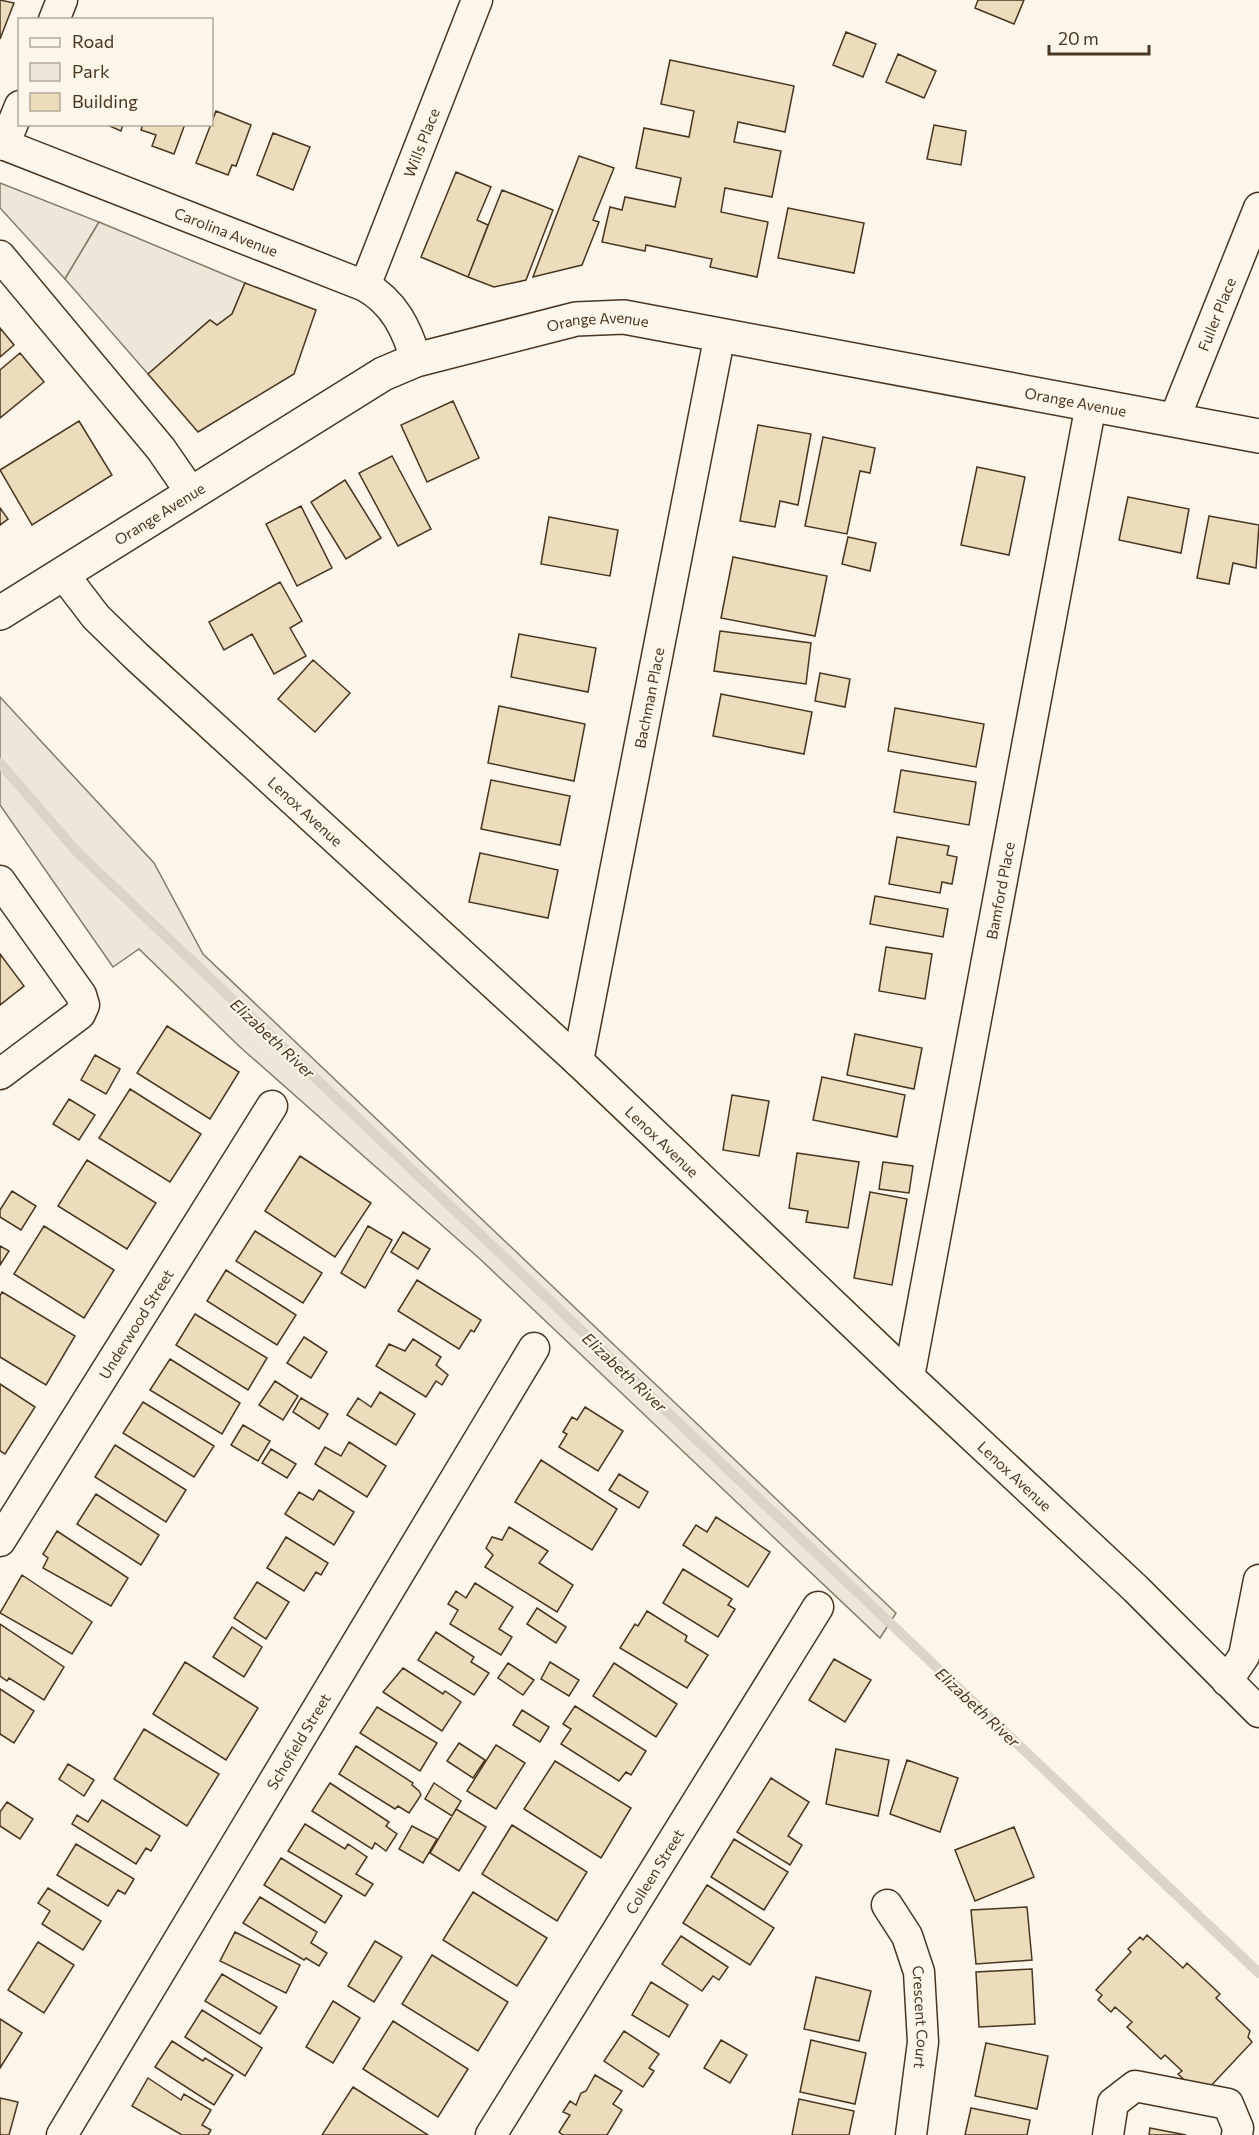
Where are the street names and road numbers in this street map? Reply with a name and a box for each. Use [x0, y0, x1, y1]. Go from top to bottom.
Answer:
street label: Wills Place [399, 105, 443, 180]
street label: Carolina Avenue [172, 203, 281, 260]
street label: Fuller Place [1194, 275, 1239, 354]
street label: Orange Avenue [545, 308, 651, 335]
street label: Orange Avenue [1023, 383, 1128, 420]
street label: Orange Avenue [111, 478, 208, 548]
street label: Bachman Place [630, 646, 668, 750]
street label: Lenox Avenue [265, 773, 347, 850]
street label: Bamford Place [982, 840, 1018, 941]
street label: Lenox Avenue [622, 1102, 703, 1181]
street label: Underwood Street [95, 1266, 177, 1382]
street label: Lenox Avenue [974, 1437, 1056, 1515]
street label: Schofield Street [262, 1690, 334, 1793]
street label: Colleen Street [621, 1826, 687, 1917]
street label: Crescent Court [908, 1963, 932, 2070]

